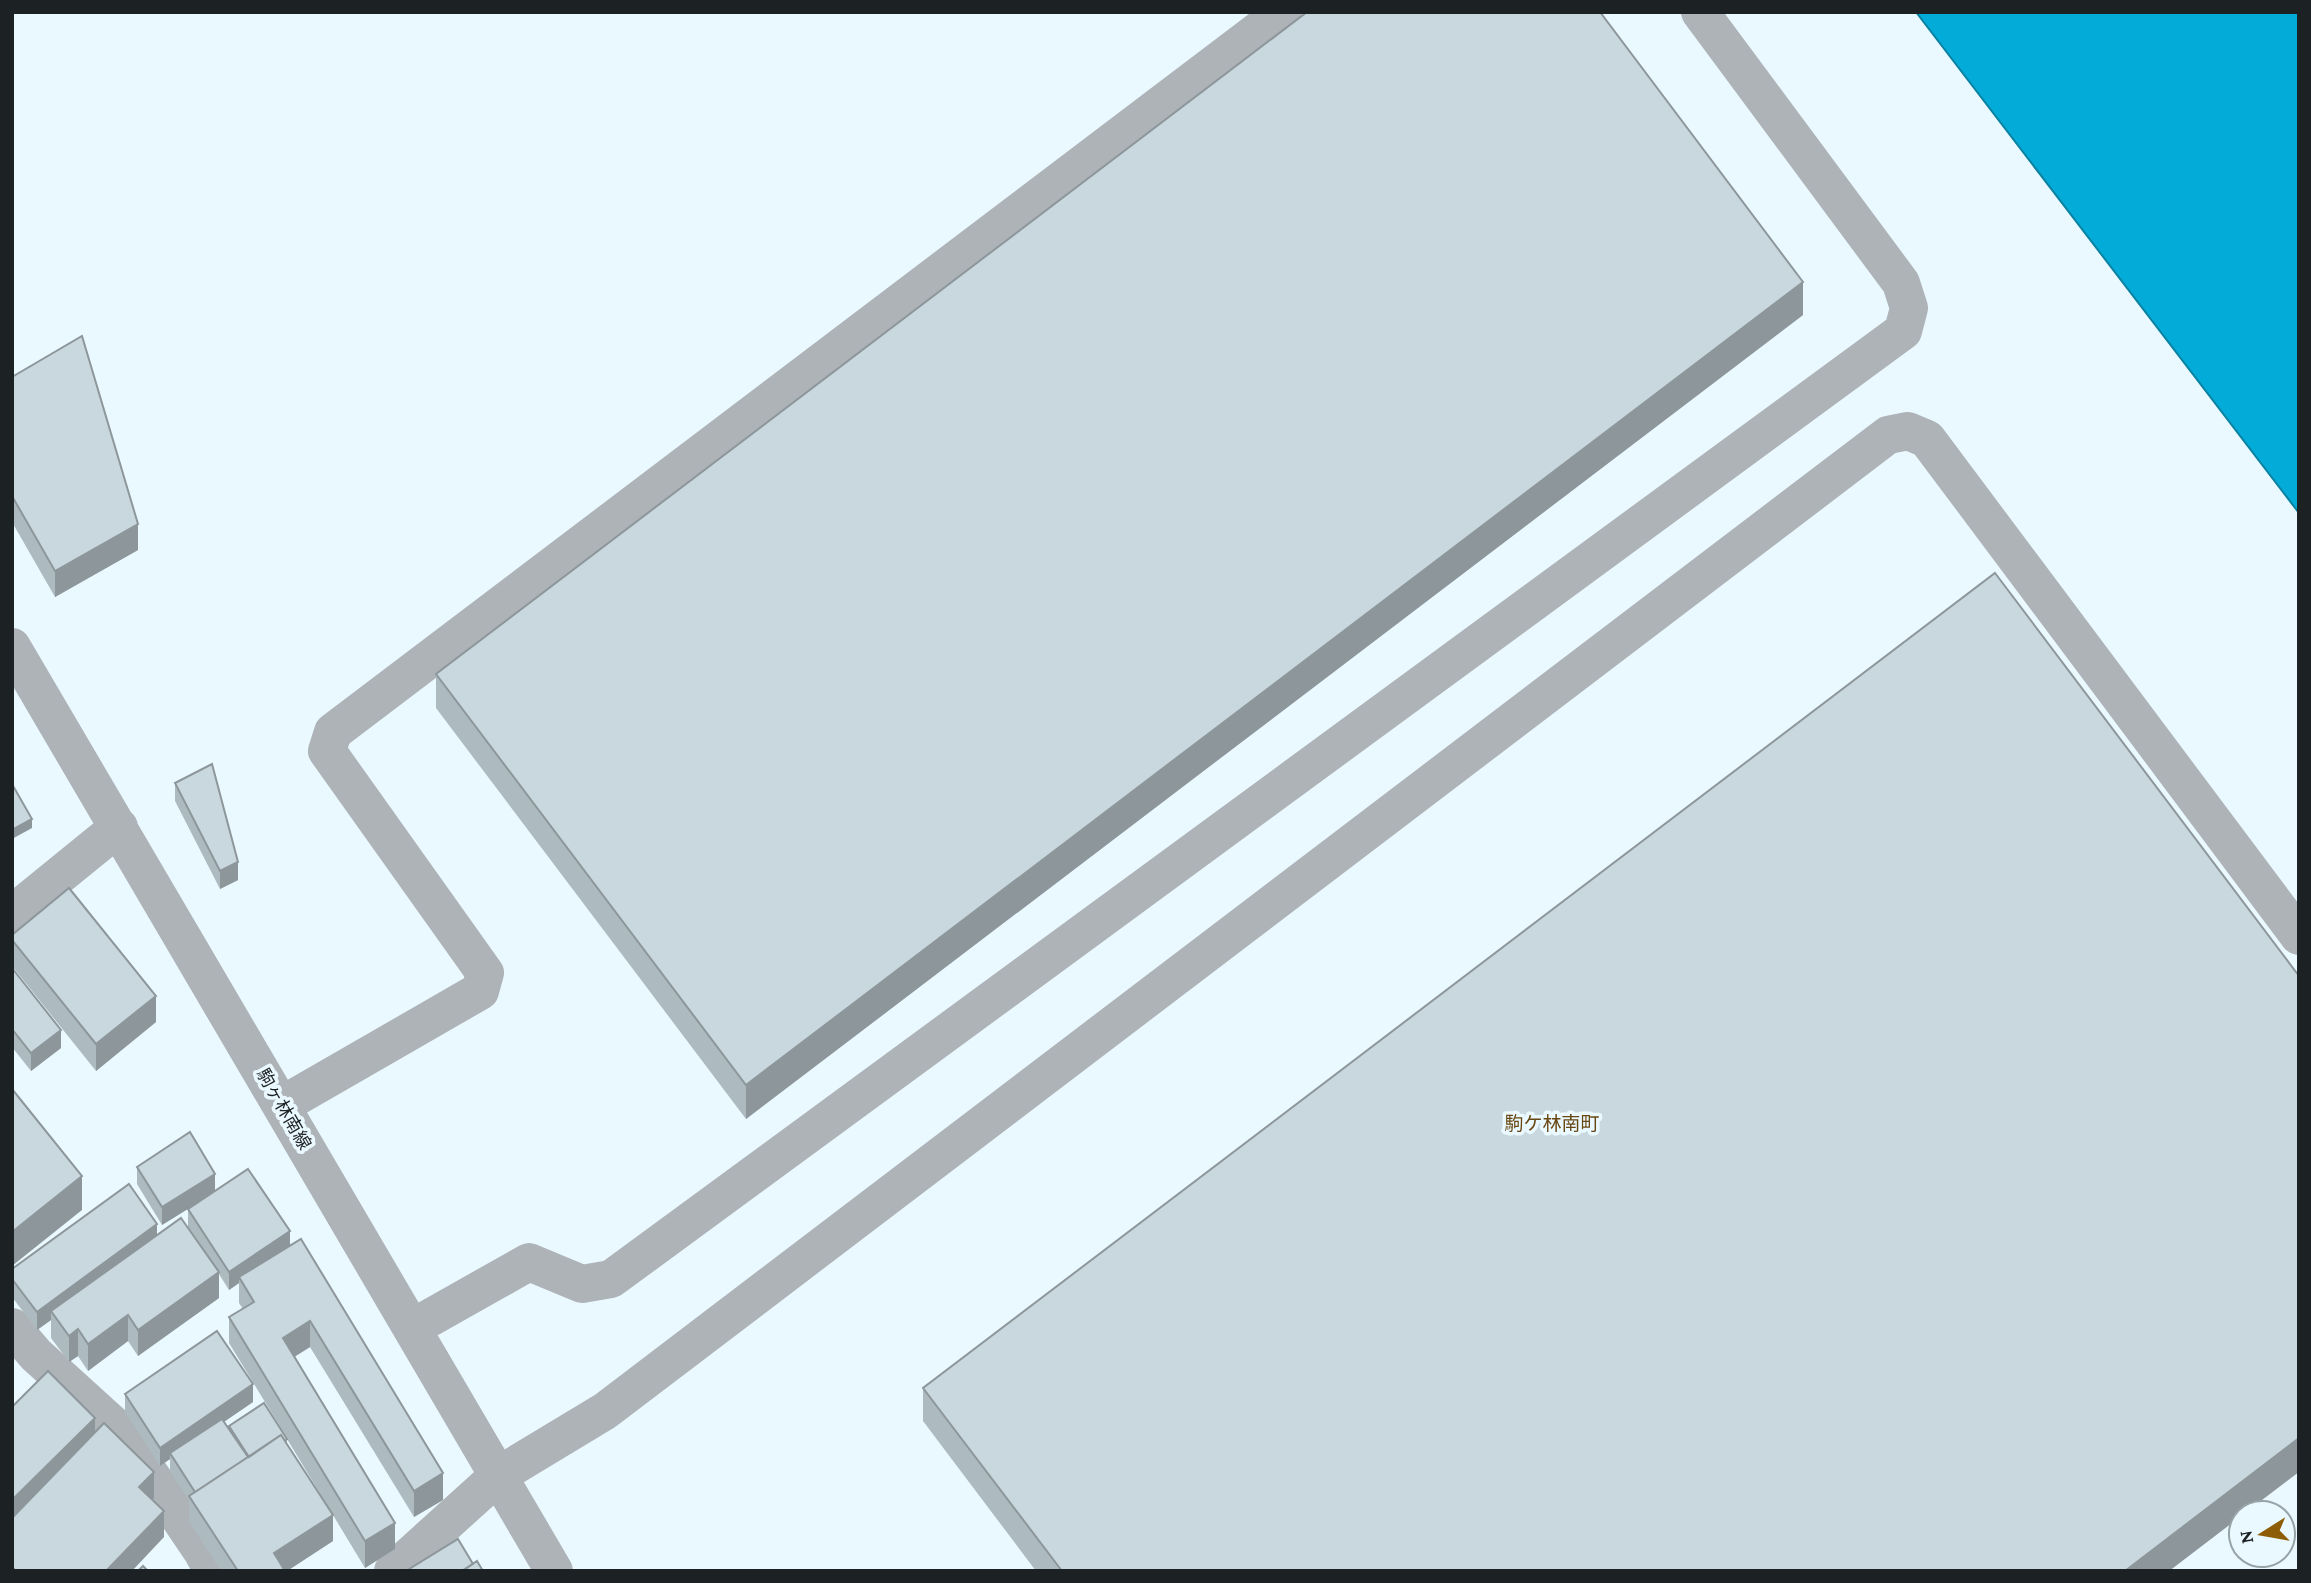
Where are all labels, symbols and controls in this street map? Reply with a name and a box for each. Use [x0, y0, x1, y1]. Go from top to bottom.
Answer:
street label: 駒ヶ林南線 [253, 1065, 315, 1153]
district label: 駒ケ林南町 [1504, 1113, 1600, 1134]
north arrow [2227, 1499, 2297, 1569]
text: N [2234, 1529, 2257, 1546]

